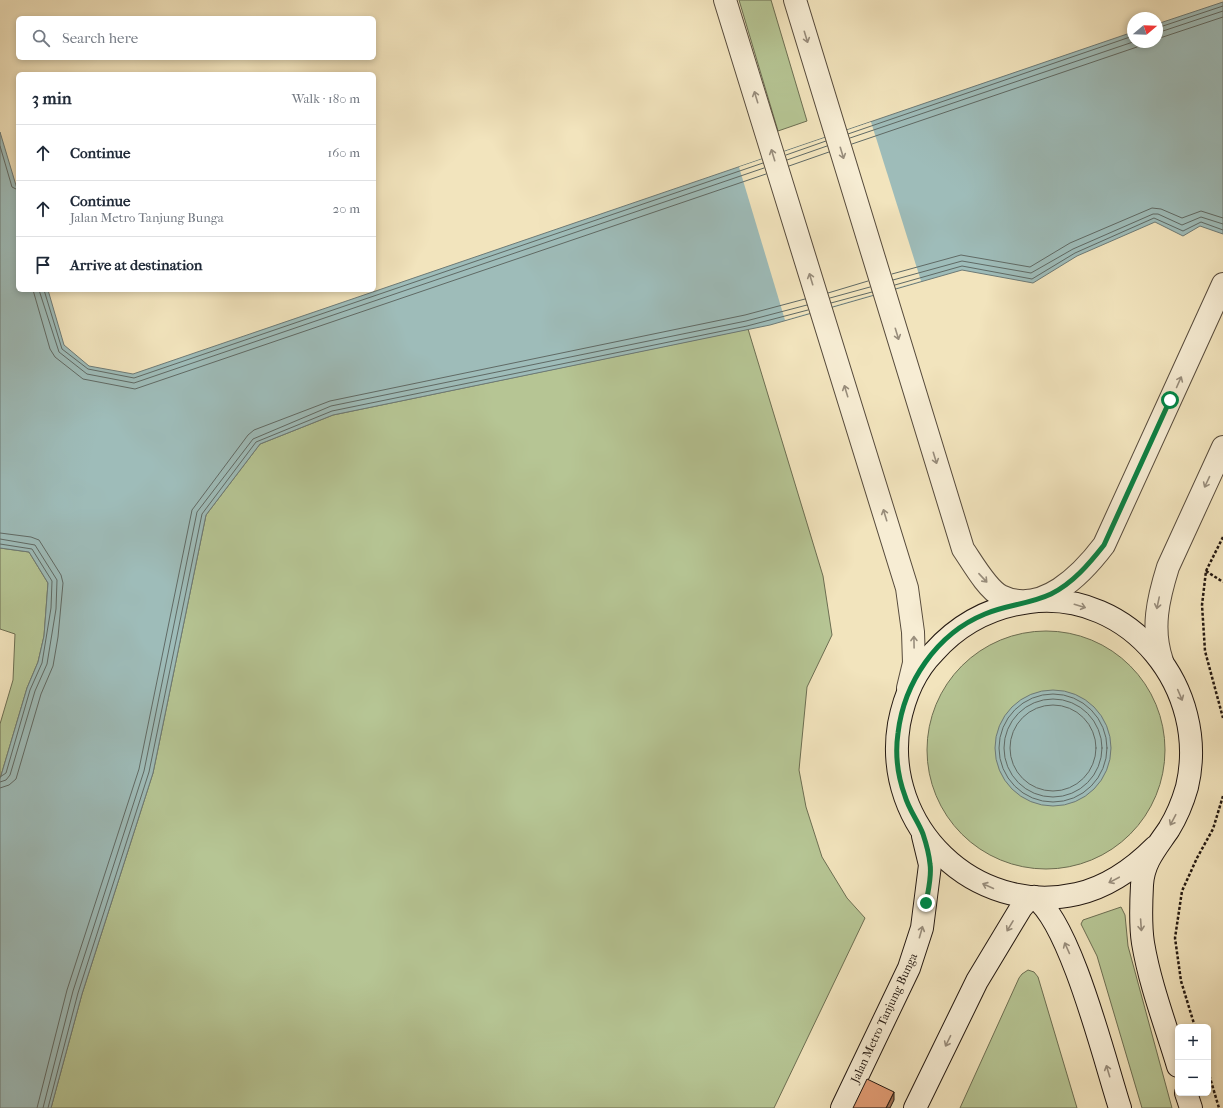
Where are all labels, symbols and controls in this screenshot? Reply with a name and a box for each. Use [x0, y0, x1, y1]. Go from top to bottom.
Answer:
north arrow [1127, 12, 1163, 48]
search box [16, 16, 376, 60]
icon: search [30, 27, 52, 49]
text: Search here [62, 29, 138, 47]
one-way arrow [803, 31, 810, 44]
text: 3 min [32, 88, 72, 108]
text: Walk · 180 m [292, 91, 360, 106]
one-way arrow [752, 91, 759, 104]
icon: ahead [32, 142, 54, 164]
text: Continue [70, 144, 130, 162]
text: 160 m [328, 145, 360, 160]
one-way arrow [839, 146, 846, 159]
one-way arrow [769, 149, 776, 162]
text: Continue [70, 192, 130, 210]
icon: ahead [32, 198, 54, 220]
text: 20 m [333, 201, 360, 216]
text: Jalan Metro Tanjung Bunga [70, 210, 224, 225]
icon: arrive [32, 254, 54, 276]
text: Arrive at destination [70, 256, 202, 274]
one-way arrow [807, 273, 814, 286]
one-way arrow [894, 327, 901, 340]
one-way arrow [1175, 376, 1183, 388]
one-way arrow [842, 385, 849, 398]
route start [1161, 391, 1179, 409]
one-way arrow [932, 452, 940, 464]
one-way arrow [1203, 476, 1210, 488]
one-way arrow [881, 509, 888, 522]
one-way arrow [978, 573, 988, 583]
one-way arrow [1154, 596, 1162, 609]
one-way arrow [1073, 603, 1086, 610]
one-way arrow [910, 636, 917, 649]
one-way arrow [1177, 688, 1185, 700]
one-way arrow [1169, 814, 1177, 826]
one-way arrow [1108, 876, 1120, 884]
one-way arrow [983, 882, 995, 889]
route end [917, 894, 935, 912]
one-way arrow [1138, 918, 1145, 931]
one-way arrow [1005, 920, 1013, 932]
one-way arrow [918, 926, 925, 939]
one-way arrow [1062, 942, 1070, 954]
street label: Jalan Metro Tanjung Bunga [847, 950, 921, 1086]
map controls [1175, 1024, 1211, 1096]
button: + [1175, 1024, 1211, 1060]
one-way arrow [944, 1034, 951, 1046]
button: − [1175, 1060, 1211, 1096]
one-way arrow [1104, 1064, 1111, 1077]

